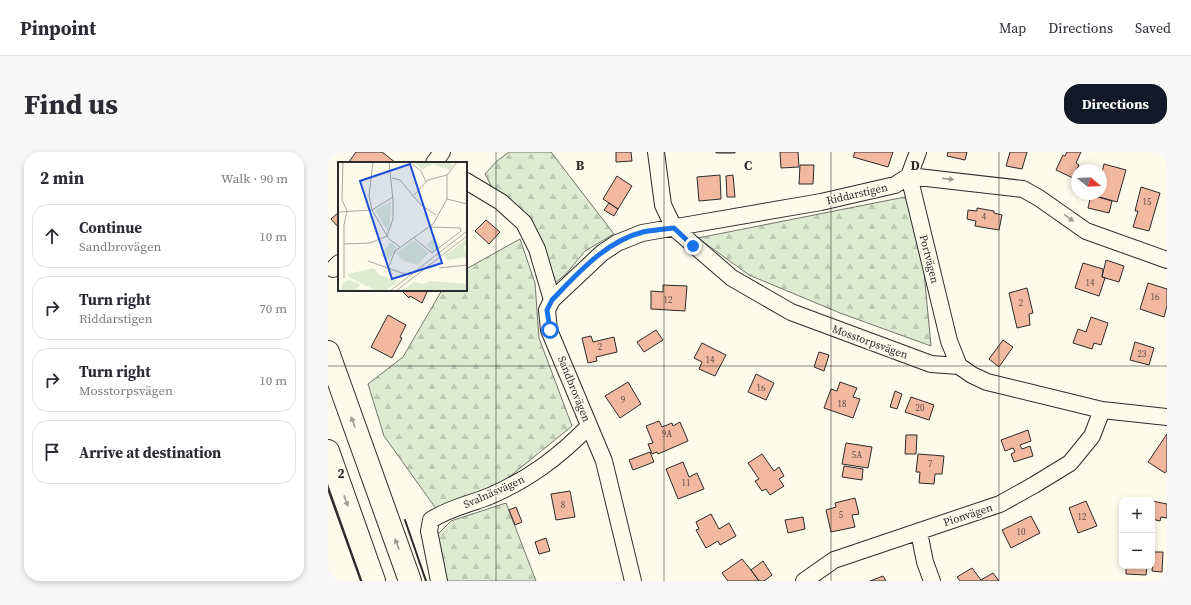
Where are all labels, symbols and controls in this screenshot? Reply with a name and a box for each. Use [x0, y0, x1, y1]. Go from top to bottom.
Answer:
text: Pinpoint [20, 15, 96, 41]
text: Map [999, 18, 1026, 38]
text: Directions [1048, 18, 1113, 38]
text: Saved [1135, 18, 1171, 38]
button: Directions [1064, 84, 1167, 124]
text: Find us [24, 85, 118, 123]
text: B [576, 157, 585, 174]
text: C [744, 157, 752, 174]
text: D [910, 157, 920, 174]
inset map [338, 162, 467, 291]
north arrow [1071, 164, 1107, 200]
text: 2 min [40, 166, 84, 190]
text: Walk · 90 m [221, 170, 288, 187]
one-way arrow [942, 176, 954, 183]
street label: Riddarstigen [825, 180, 889, 208]
house number: 15 [1142, 196, 1152, 208]
house number: 4 [982, 211, 987, 223]
one-way arrow [1063, 214, 1074, 222]
text: Continue [79, 217, 142, 238]
icon: ahead [41, 225, 63, 247]
text: 10 m [259, 228, 287, 245]
street label: Portvägen [916, 233, 942, 285]
route end [684, 237, 702, 255]
text: Sandbrovägen [79, 238, 161, 255]
house number: 14 [1085, 277, 1095, 289]
text: Turn right [79, 289, 151, 310]
house number: 16 [1150, 291, 1160, 303]
house number: 12 [663, 294, 673, 306]
icon: right [41, 297, 63, 319]
house number: 2 [1019, 297, 1024, 309]
text: 70 m [259, 300, 287, 317]
text: Riddarstigen [79, 310, 153, 327]
route start [541, 321, 559, 339]
street label: Mosstorpsvägen [830, 321, 910, 363]
house number: 2 [598, 341, 603, 353]
house number: 23 [1137, 348, 1147, 360]
street label: Sandbrovägen [554, 354, 594, 424]
house number: 14 [705, 354, 715, 366]
text: Turn right [79, 361, 151, 382]
icon: right [41, 369, 63, 391]
text: 10 m [259, 372, 287, 389]
text: Mosstorpsvägen [79, 382, 173, 399]
house number: 16 [756, 382, 766, 394]
house number: 9 [621, 394, 626, 406]
house number: 18 [837, 398, 847, 410]
house number: 20 [915, 402, 925, 414]
one-way arrow [350, 415, 356, 427]
house number: 9A [662, 428, 672, 440]
icon: arrive [41, 441, 63, 463]
text: Arrive at destination [79, 442, 221, 463]
house number: 5A [852, 449, 862, 461]
house number: 7 [928, 458, 933, 470]
text: 2 [337, 465, 345, 482]
street label: Svalnäsvägen [461, 472, 527, 512]
house number: 11 [681, 477, 691, 489]
one-way arrow [343, 495, 349, 507]
map controls [1119, 497, 1155, 569]
button: + [1119, 497, 1155, 533]
house number: 8 [561, 499, 566, 511]
street label: Pionvägen [941, 500, 995, 530]
house number: 5 [839, 509, 844, 521]
house number: 12 [1077, 511, 1087, 523]
house number: 10 [1016, 526, 1026, 538]
button: − [1119, 533, 1155, 569]
one-way arrow [393, 538, 399, 550]

